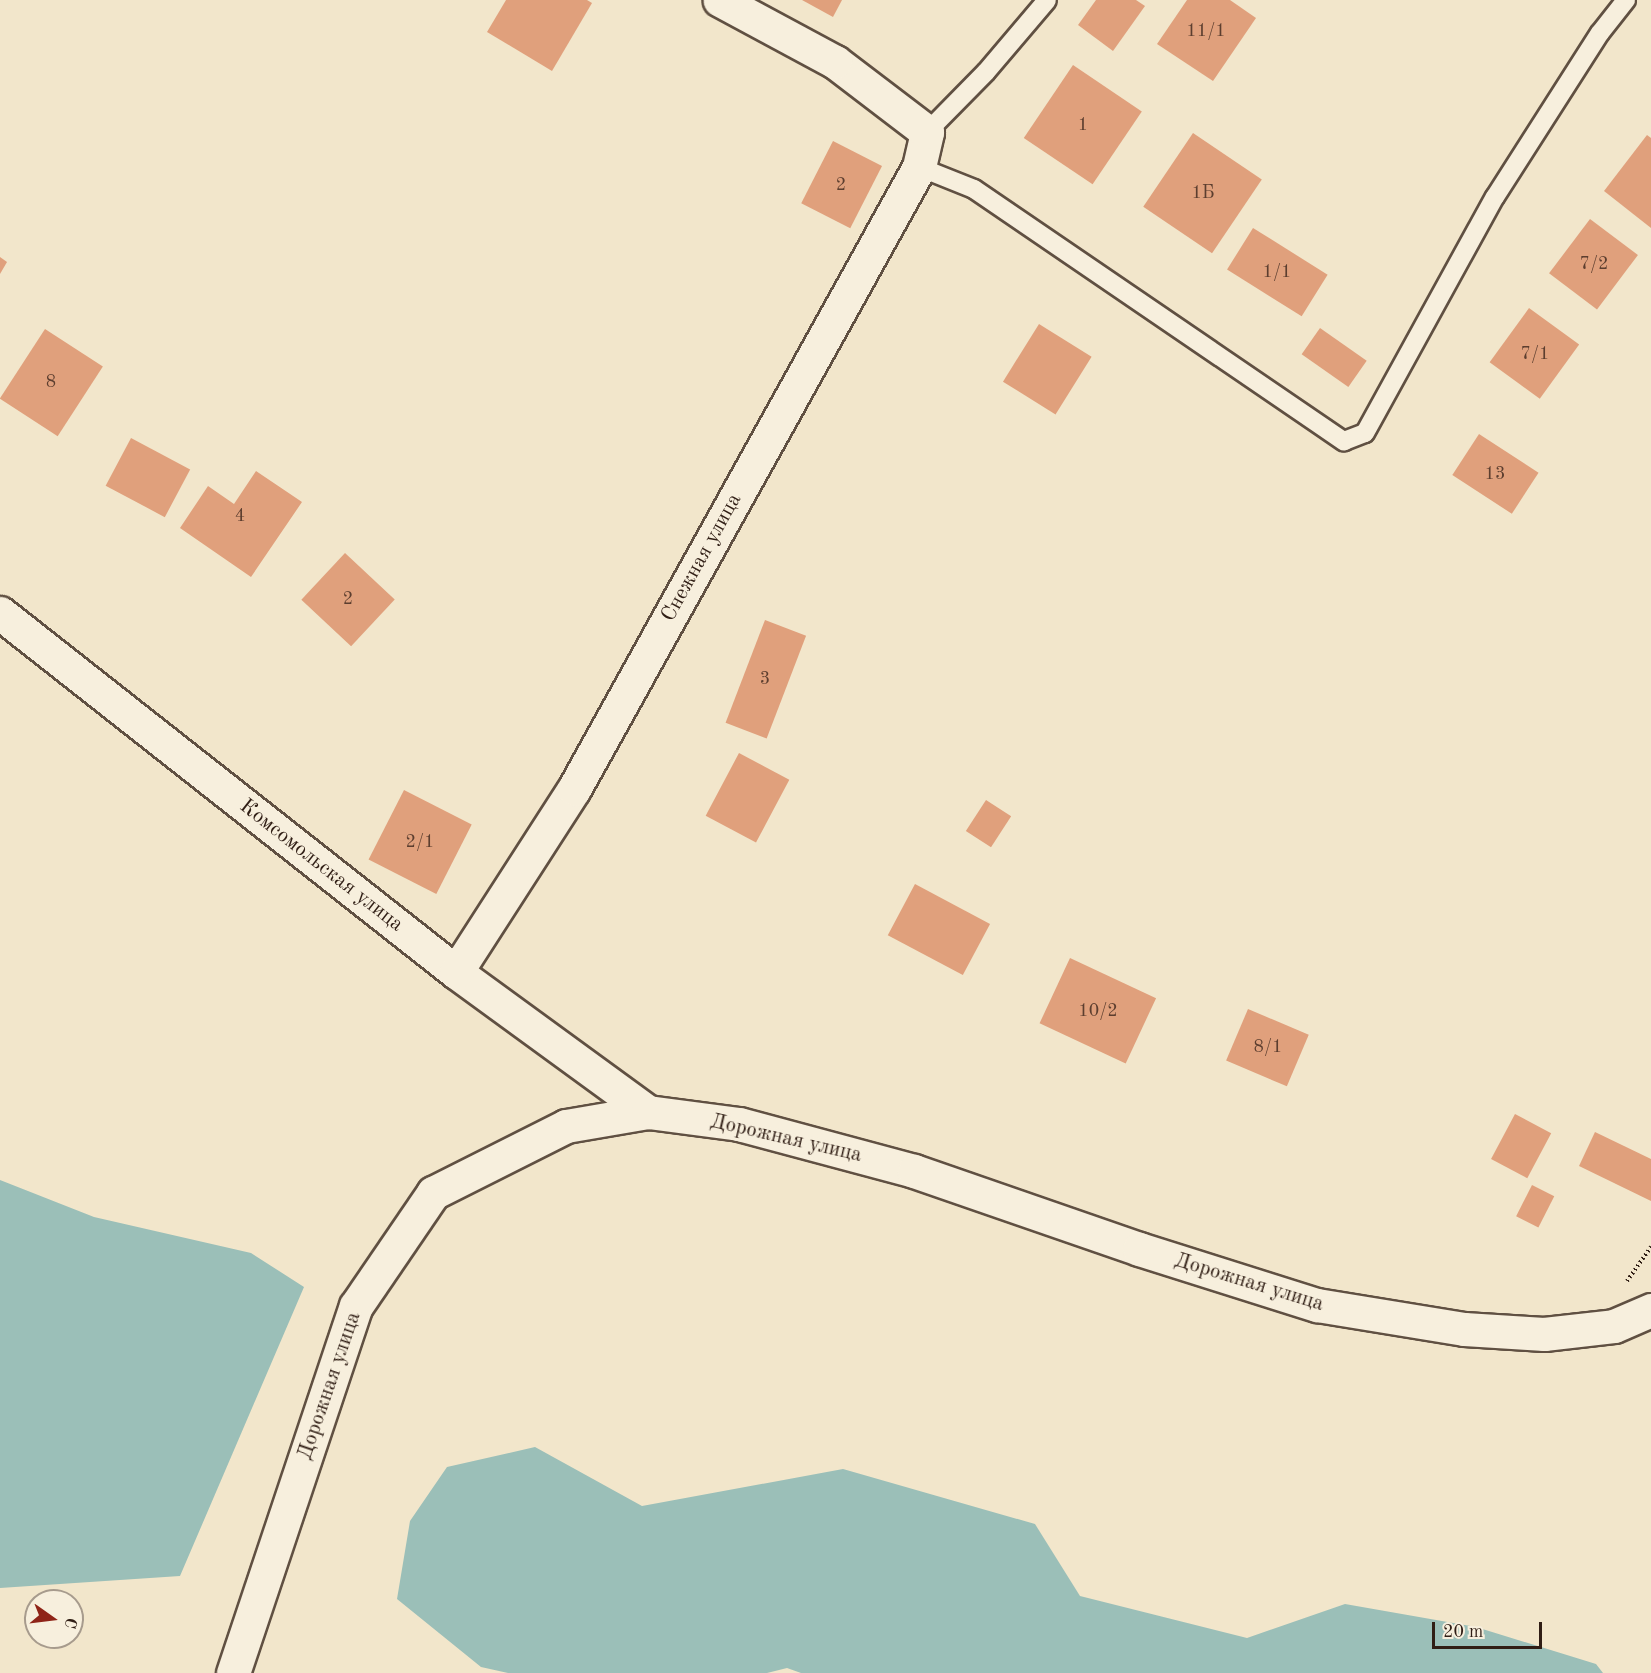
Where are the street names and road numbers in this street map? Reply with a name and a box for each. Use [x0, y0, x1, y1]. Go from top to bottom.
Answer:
street label: Снежная улица [656, 489, 748, 627]
street label: Комсомольская улица [234, 794, 408, 938]
street label: Дорожная улица [708, 1109, 864, 1169]
street label: Дорожная улица [1171, 1248, 1327, 1318]
street label: Дорожная улица [293, 1309, 367, 1463]

